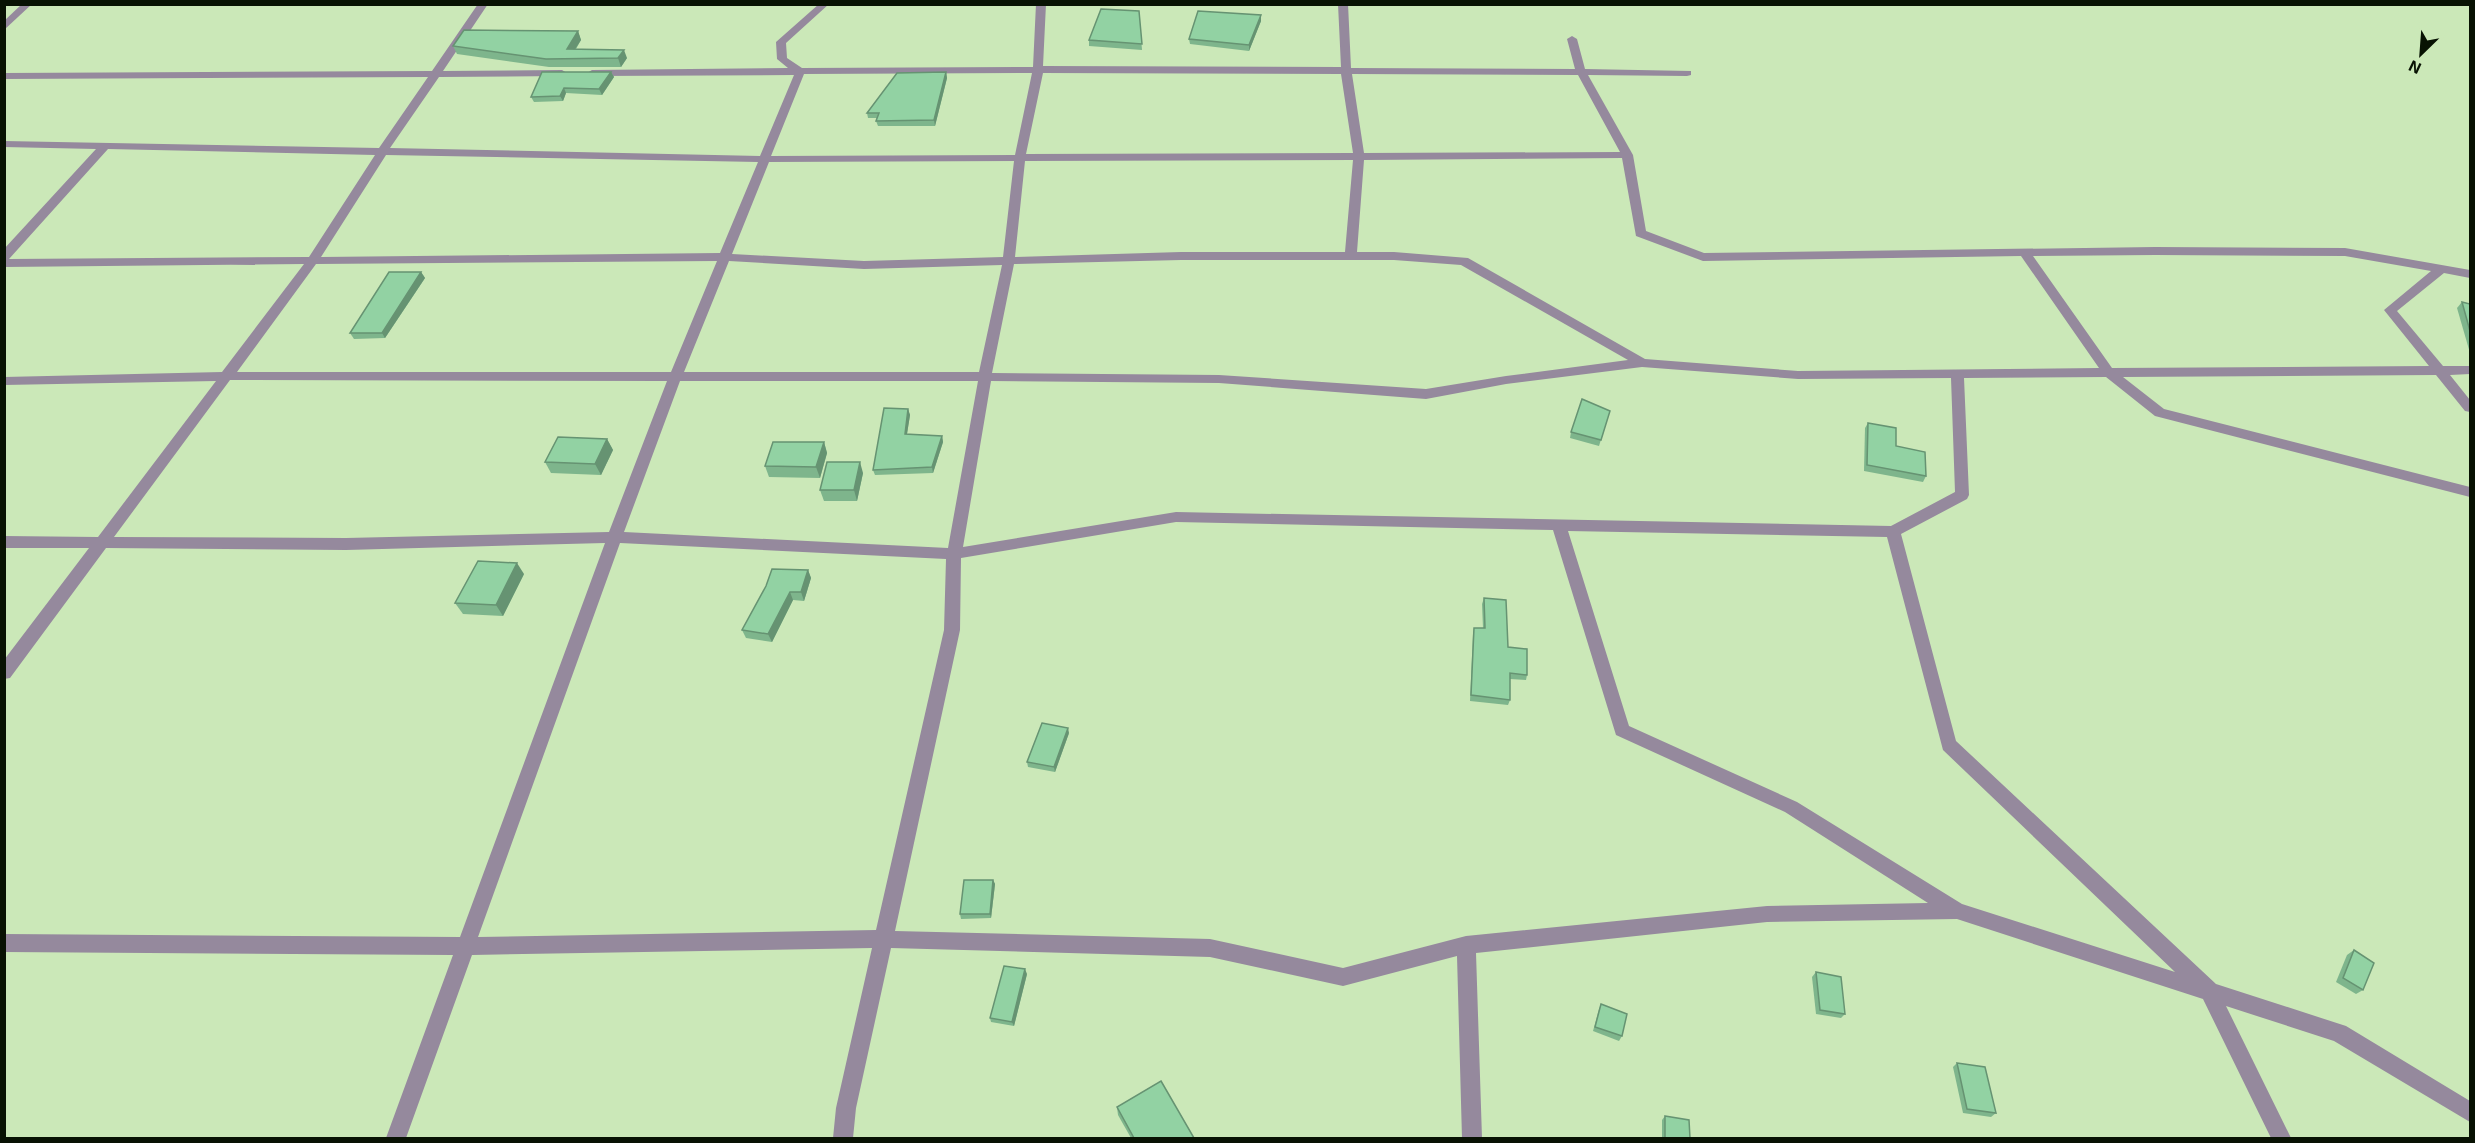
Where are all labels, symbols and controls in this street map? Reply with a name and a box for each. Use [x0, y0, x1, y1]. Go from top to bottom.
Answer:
north arrow [2391, 24, 2451, 84]
text: N [2405, 57, 2424, 79]

